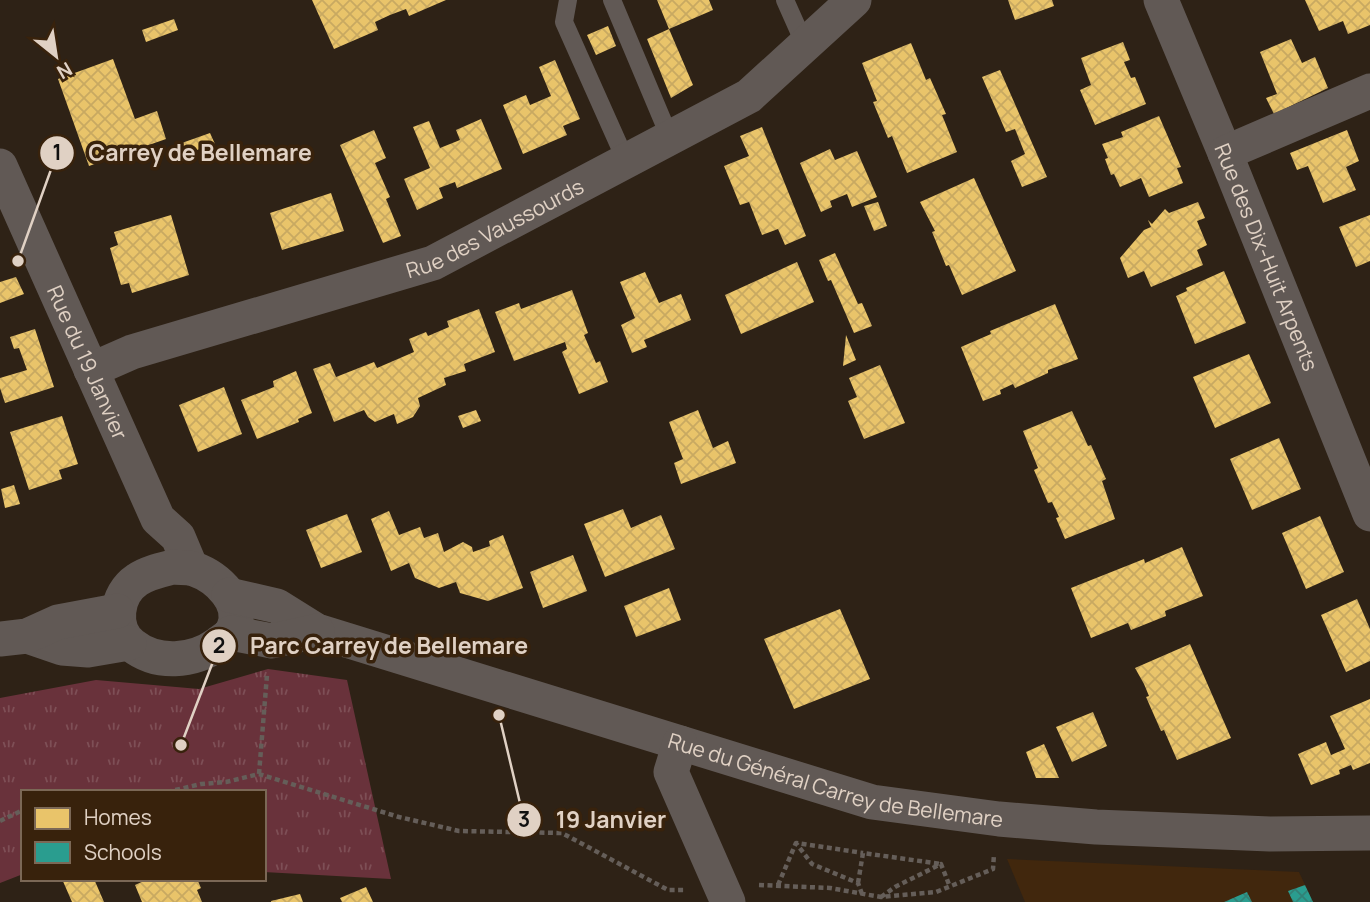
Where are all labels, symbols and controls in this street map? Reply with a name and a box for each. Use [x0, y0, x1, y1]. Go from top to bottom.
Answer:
north arrow [21, 21, 91, 91]
text: N [52, 56, 77, 85]
callout: Carrey de Bellemare [39, 131, 326, 175]
text: Carrey de Bellemare [88, 136, 312, 168]
text: 1 [52, 138, 62, 166]
street label: Rue des Dix-Huit Arpents [1209, 139, 1325, 375]
street label: Rue des Vaussourds [403, 172, 588, 284]
street label: Rue du 19 Janvier [41, 281, 135, 444]
callout: Parc Carrey de Bellemare [201, 624, 542, 668]
text: Parc Carrey de Bellemare [250, 629, 528, 661]
text: 2 [213, 631, 225, 659]
street label: Rue du Général Carrey de Bellemare [665, 726, 1005, 833]
legend [21, 790, 266, 881]
callout: 19 Janvier [507, 798, 680, 842]
text: Homes [84, 803, 152, 831]
text: 19 Janvier [556, 803, 666, 835]
text: 3 [518, 805, 530, 833]
text: Schools [84, 838, 162, 866]

